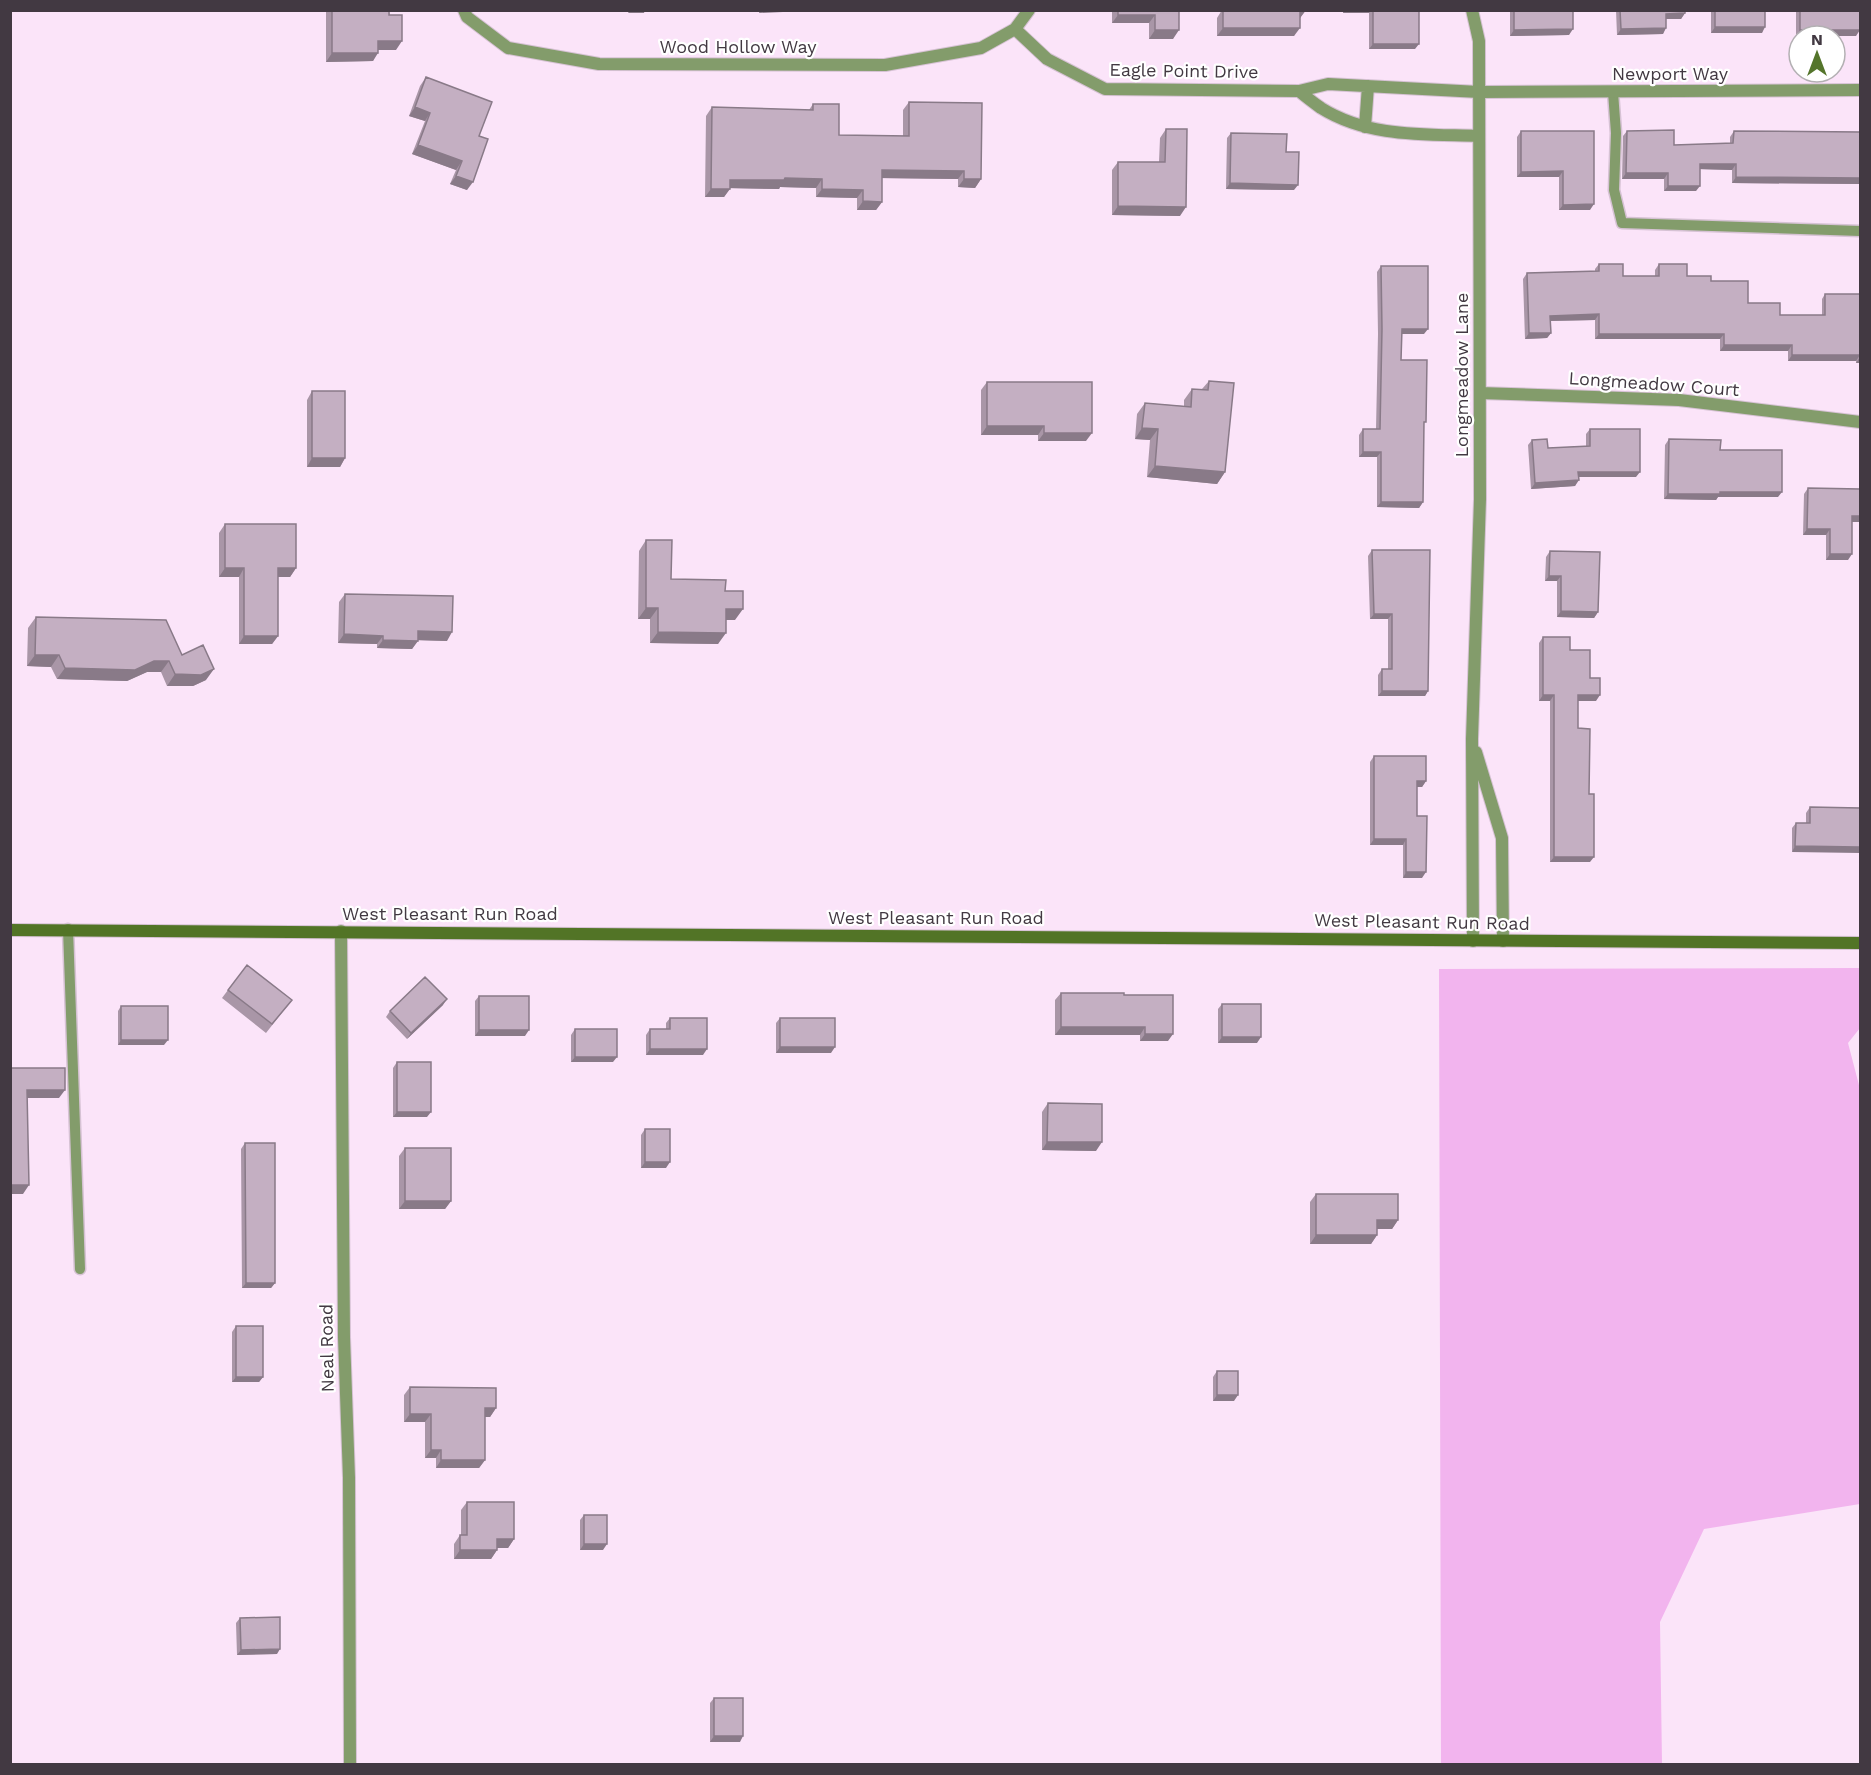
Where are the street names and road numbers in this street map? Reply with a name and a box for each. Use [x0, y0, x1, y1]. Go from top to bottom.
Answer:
street label: Wood Hollow Way [660, 36, 817, 57]
street label: Eagle Point Drive [1109, 59, 1259, 82]
street label: Newport Way [1612, 63, 1729, 84]
street label: Longmeadow Lane [1451, 293, 1472, 457]
street label: Longmeadow Court [1568, 367, 1740, 400]
street label: West Pleasant Run Road [342, 903, 558, 924]
street label: West Pleasant Run Road [828, 907, 1044, 928]
street label: West Pleasant Run Road [1314, 909, 1530, 934]
street label: Neal Road [315, 1304, 338, 1392]

